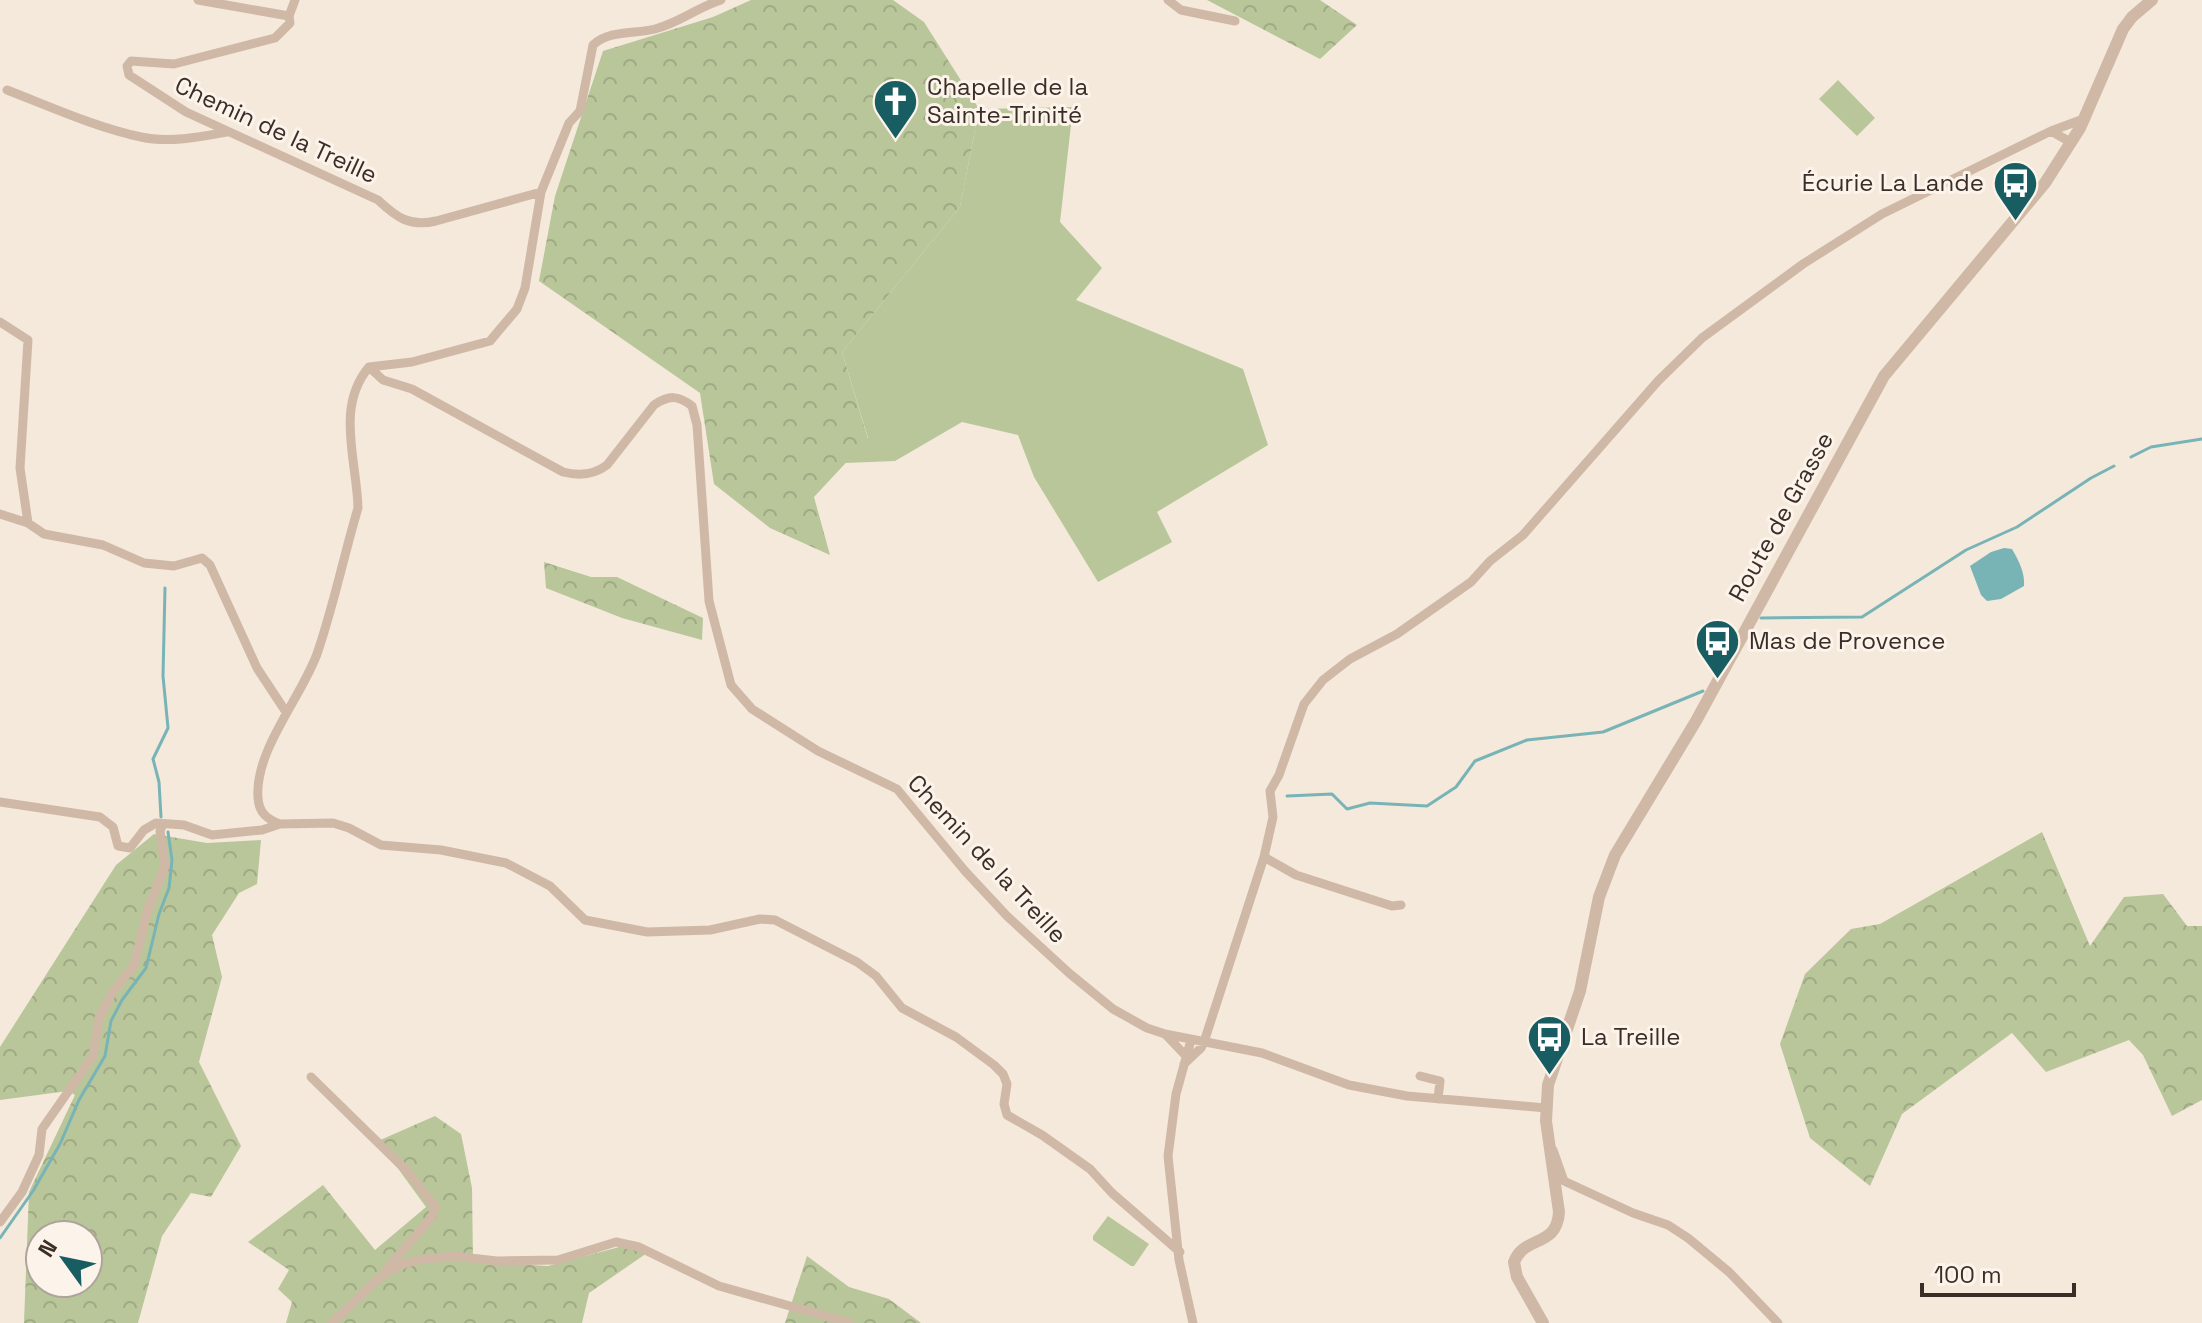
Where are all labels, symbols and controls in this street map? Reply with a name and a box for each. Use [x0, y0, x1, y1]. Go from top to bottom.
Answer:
street label: Chemin de la Treille [170, 69, 382, 190]
place label: Chapelle de la Sainte-Trinité [927, 71, 1088, 130]
church icon: Chapelle de la Sainte-Trinité [872, 77, 920, 140]
bus stop icon: Écurie La Lande [1991, 159, 2039, 222]
place label: Écurie La Lande [1802, 167, 1984, 198]
street label: Route de Grasse [1721, 427, 1840, 607]
bus stop icon: Mas de Provence [1694, 617, 1742, 680]
place label: Mas de Provence [1749, 625, 1945, 656]
street label: Chemin de la Treille [901, 768, 1074, 950]
bus stop icon: La Treille [1526, 1013, 1574, 1076]
place label: La Treille [1581, 1021, 1680, 1052]
north arrow [24, 1219, 104, 1299]
text: N [31, 1234, 63, 1262]
scale bar [1922, 1247, 2074, 1297]
text: 100 m [1934, 1259, 2002, 1290]

